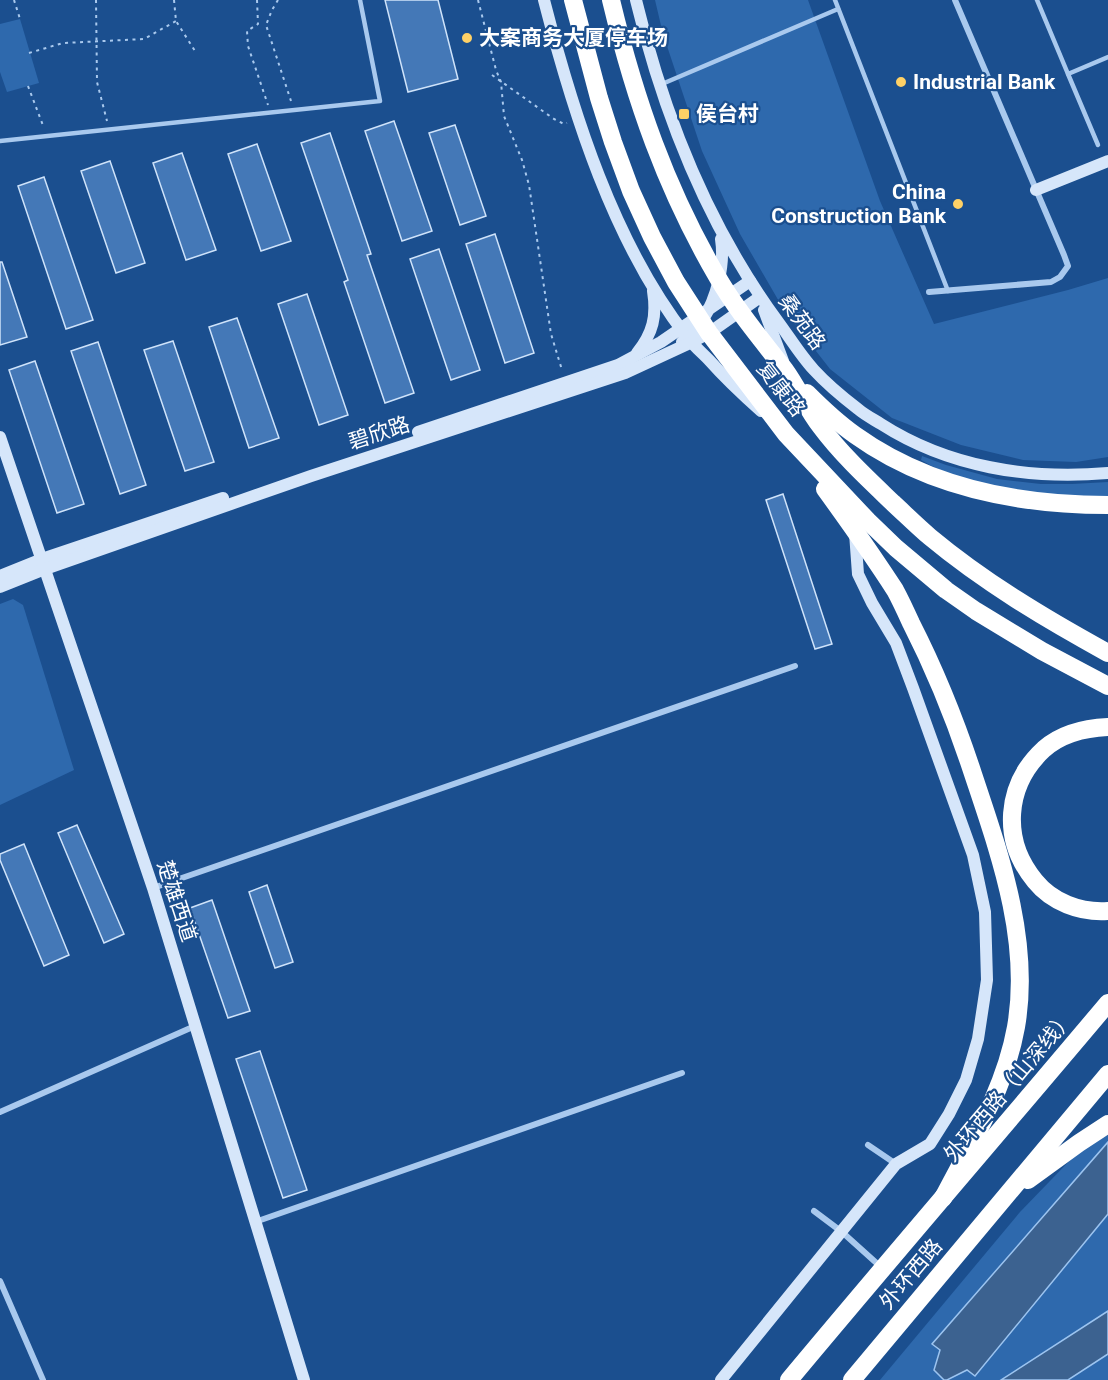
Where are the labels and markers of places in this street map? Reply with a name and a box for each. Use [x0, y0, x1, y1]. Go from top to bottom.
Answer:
place label: 大案商务大厦停车场 [479, 26, 668, 50]
marker: 大案商务大厦停车场 [460, 31, 474, 45]
place label: Industrial Bank [913, 70, 1056, 94]
marker: Industrial Bank [894, 75, 908, 89]
place label: 侯台村 [696, 102, 759, 126]
marker: 侯台村 [677, 107, 691, 121]
place label: China Construction Bank [771, 180, 947, 228]
marker: China Construction Bank [951, 197, 965, 211]

